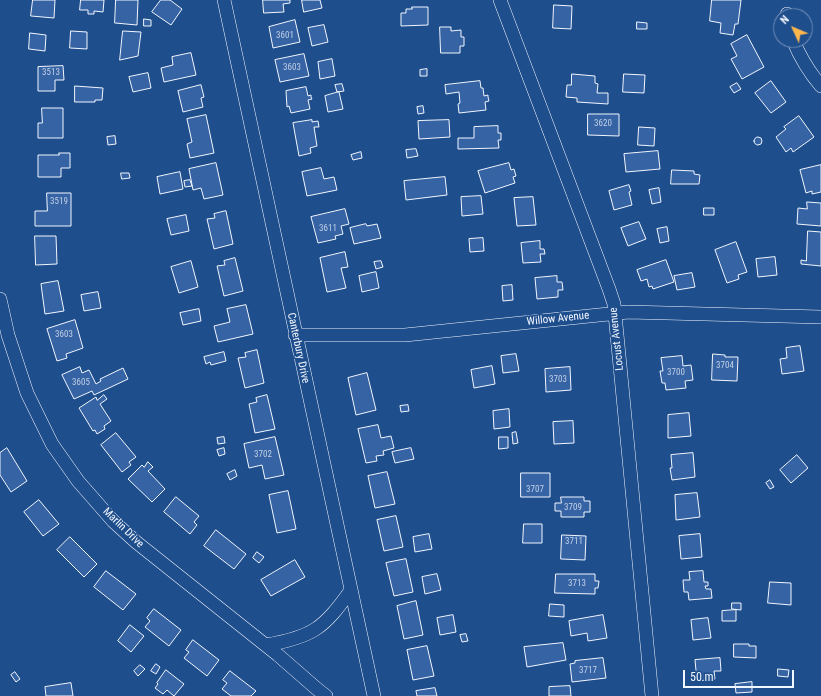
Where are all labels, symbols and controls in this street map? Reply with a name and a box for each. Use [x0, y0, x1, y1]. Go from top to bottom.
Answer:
north arrow [773, 8, 813, 48]
text: N [778, 13, 792, 27]
house number: 3601 [276, 31, 294, 41]
house number: 3603 [283, 63, 301, 73]
house number: 3513 [42, 68, 60, 78]
house number: 3620 [594, 119, 612, 129]
house number: 3519 [50, 197, 68, 207]
house number: 3611 [319, 224, 337, 234]
street label: Locust Avenue [607, 307, 627, 371]
street label: Willow Avenue [526, 309, 590, 329]
street label: Canterbury Drive [284, 311, 312, 385]
house number: 3603 [55, 330, 73, 340]
house number: 3704 [716, 361, 734, 371]
house number: 3700 [667, 368, 685, 378]
house number: 3703 [549, 375, 567, 385]
house number: 3605 [72, 378, 90, 388]
house number: 3702 [254, 450, 272, 460]
house number: 3707 [526, 485, 544, 495]
house number: 3709 [564, 503, 582, 513]
street label: Marlin Drive [100, 505, 146, 551]
house number: 3711 [565, 537, 583, 547]
house number: 3713 [568, 579, 586, 589]
scale bar [685, 662, 796, 688]
house number: 3717 [579, 666, 597, 676]
text: 50 m [690, 670, 714, 684]

